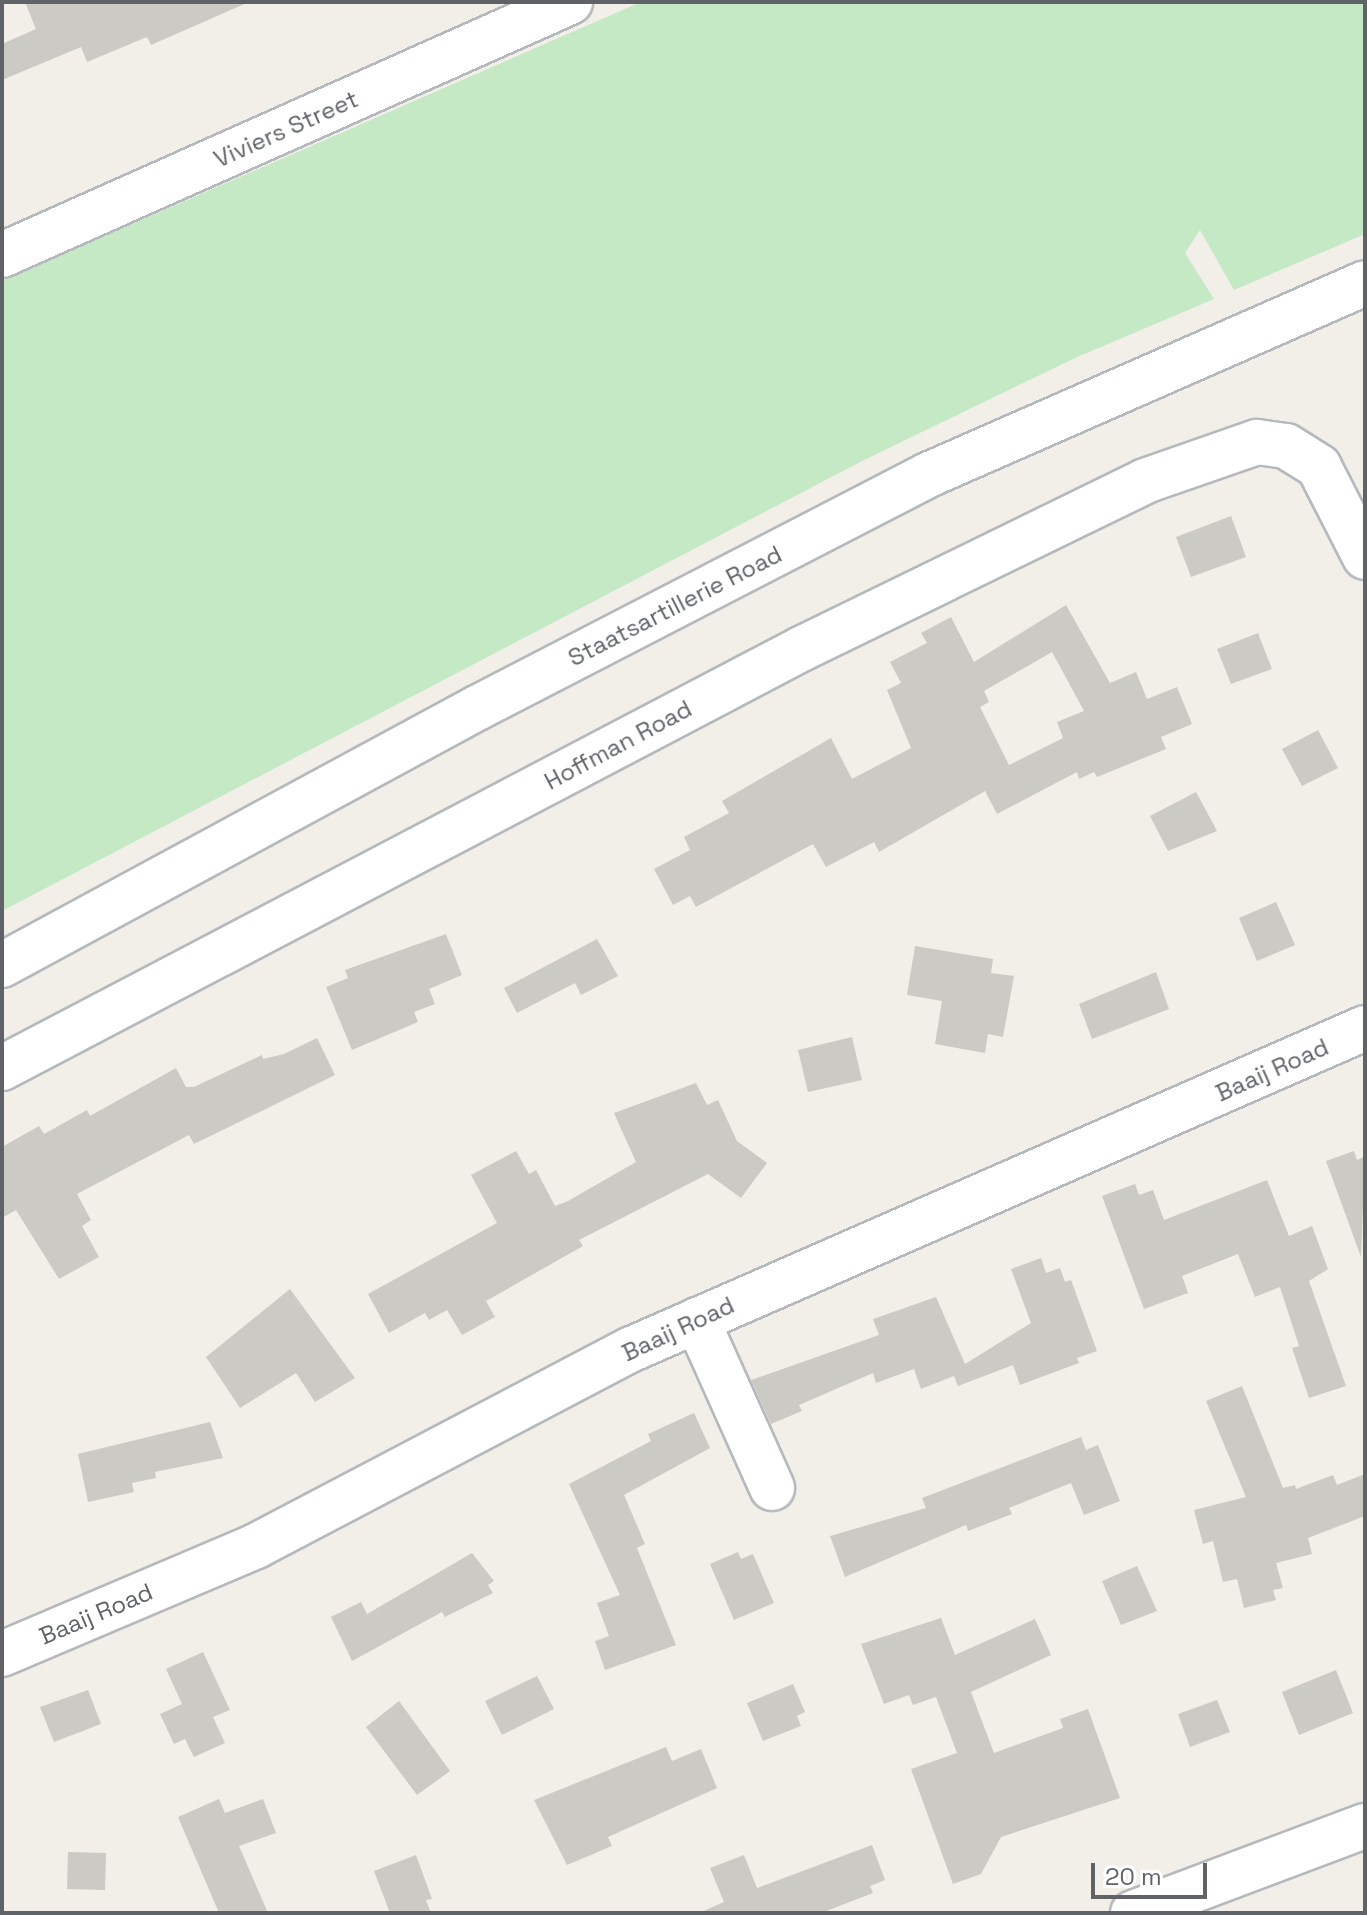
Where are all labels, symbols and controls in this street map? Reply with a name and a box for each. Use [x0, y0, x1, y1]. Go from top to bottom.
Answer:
street label: Viviers Street [209, 84, 363, 174]
street label: Staatsartillerie Road [563, 540, 787, 672]
street label: Hoffman Road [539, 694, 697, 796]
street label: Baaij Road [1211, 1032, 1333, 1108]
street label: Baaij Road [617, 1291, 739, 1367]
street label: Baaij Road [35, 1577, 157, 1651]
scale bar [1095, 1847, 1211, 1897]
text: 20 m [1105, 1861, 1162, 1892]

